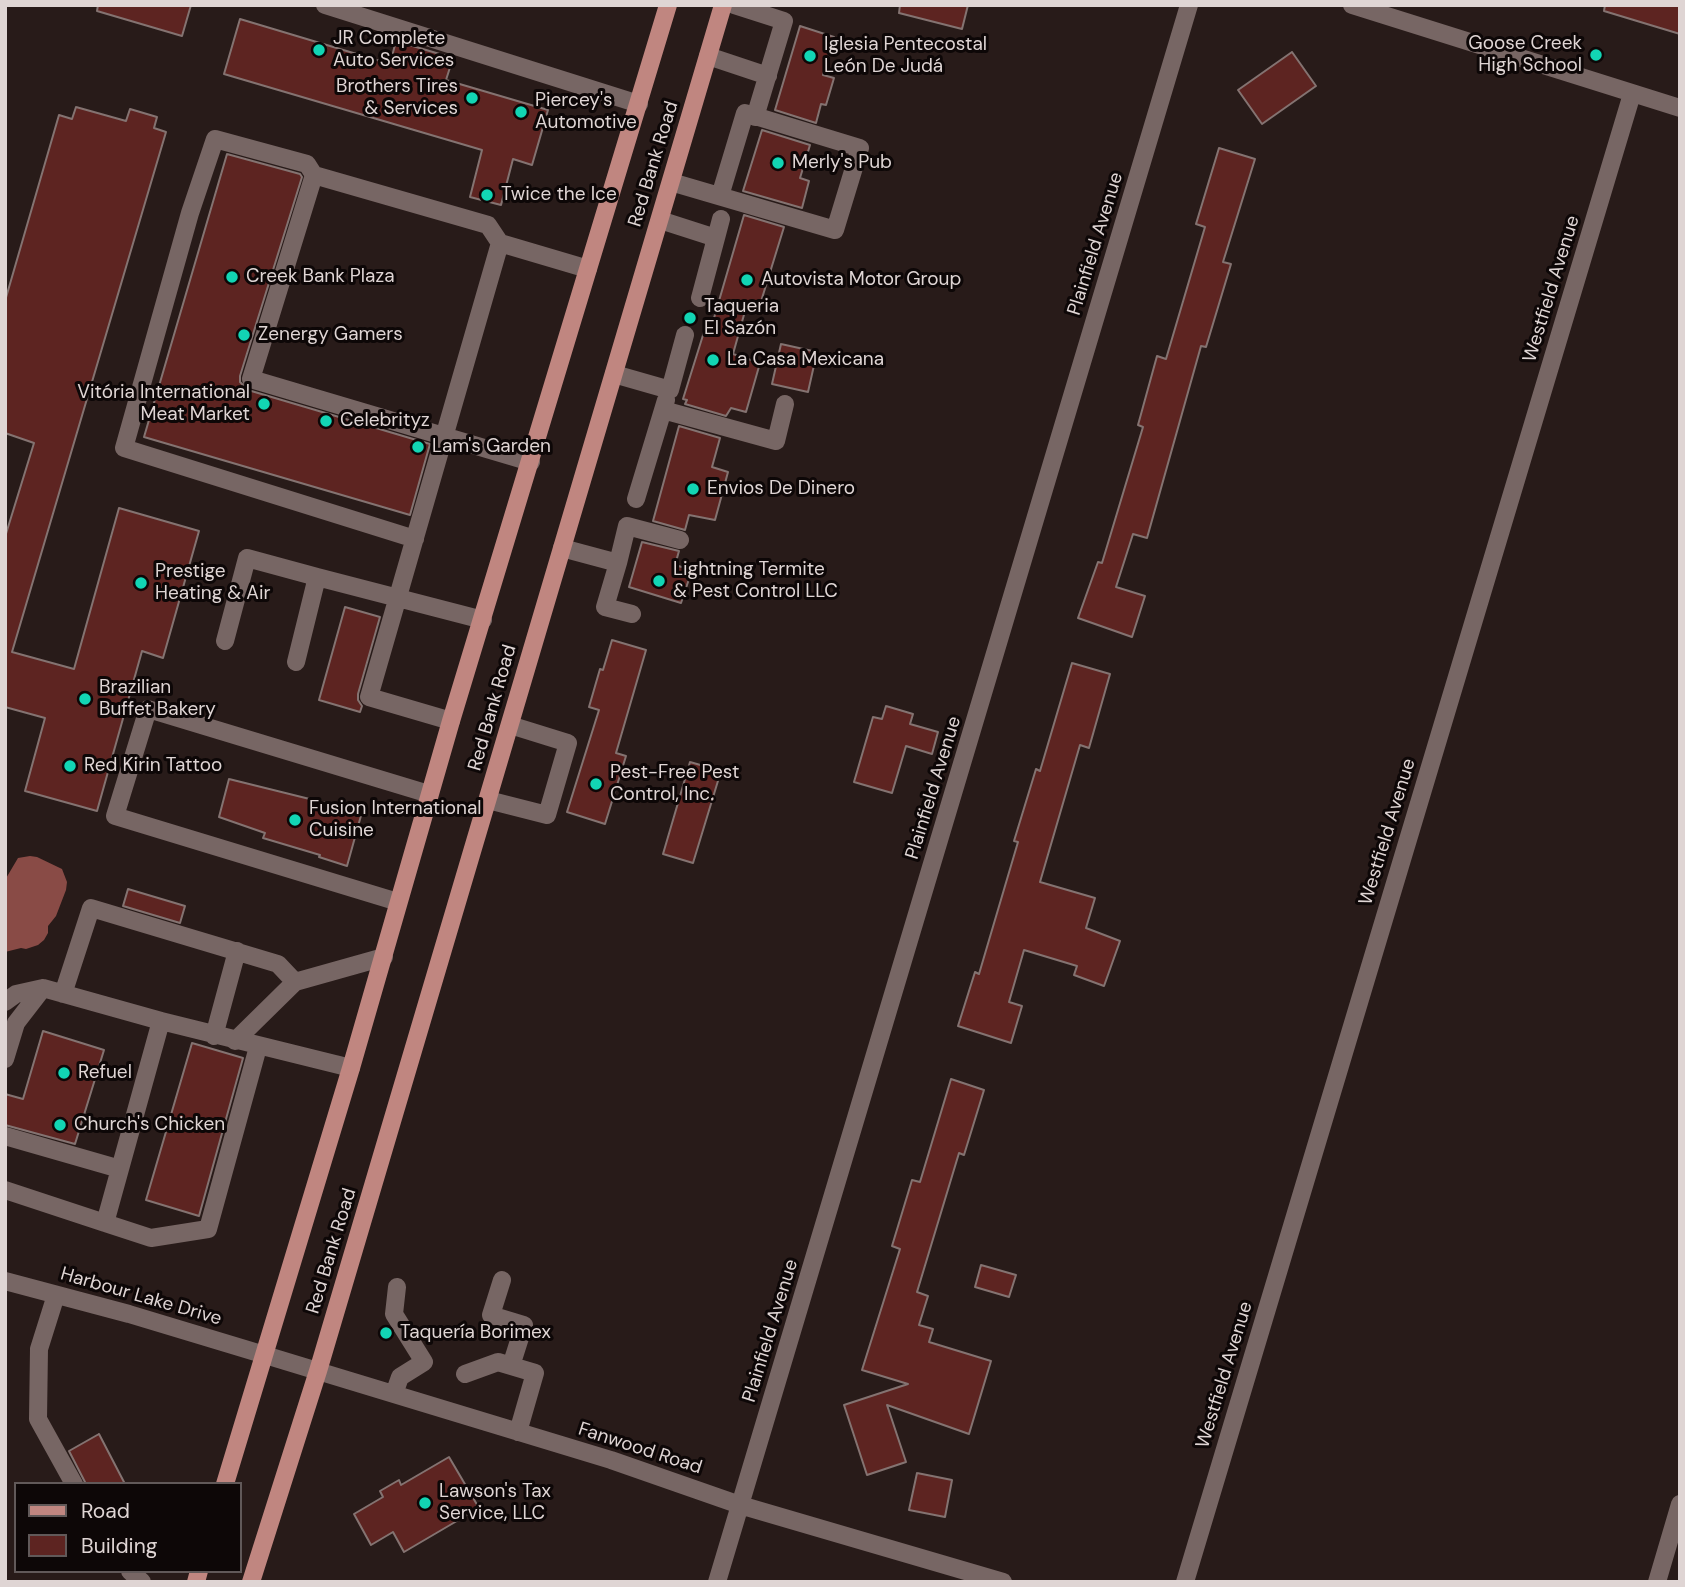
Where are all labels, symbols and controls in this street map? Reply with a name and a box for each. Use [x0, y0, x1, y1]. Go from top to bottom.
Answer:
place label: JR Complete Auto Services [333, 28, 454, 72]
place label: Goose Creek High School [1468, 33, 1582, 77]
place label: Iglesia Pentecostal León De Judá [824, 34, 987, 78]
marker: JR Complete Auto Services [311, 42, 327, 58]
marker: Goose Creek High School [1588, 47, 1604, 63]
marker: Iglesia Pentecostal León De Judá [802, 48, 818, 64]
place label: Brothers Tires & Services [336, 76, 458, 120]
marker: Brothers Tires & Services [464, 90, 480, 106]
place label: Piercey's Automotive [535, 90, 637, 134]
street label: Red Bank Road [624, 98, 684, 230]
marker: Piercey's Automotive [513, 104, 529, 120]
place label: Merly's Pub [792, 152, 892, 174]
marker: Merly's Pub [770, 155, 786, 171]
street label: Plainfield Avenue [1063, 170, 1129, 318]
place label: Twice the Ice [501, 184, 617, 206]
marker: Twice the Ice [479, 187, 495, 203]
street label: Westfield Avenue [1519, 213, 1585, 365]
place label: Creek Bank Plaza [246, 266, 394, 288]
marker: Creek Bank Plaza [224, 269, 240, 285]
place label: Autovista Motor Group [761, 269, 961, 291]
marker: Autovista Motor Group [739, 272, 755, 288]
place label: Taqueria El Sazón [704, 296, 779, 340]
marker: Taqueria El Sazón [682, 310, 698, 326]
place label: Zenergy Gamers [258, 324, 403, 346]
marker: Zenergy Gamers [236, 327, 252, 343]
place label: La Casa Mexicana [727, 349, 884, 371]
marker: La Casa Mexicana [705, 352, 721, 368]
place label: Vitória International Meat Market [77, 382, 250, 426]
marker: Vitória International Meat Market [256, 396, 272, 412]
place label: Celebrityz [340, 410, 430, 432]
marker: Celebrityz [318, 413, 334, 429]
place label: Lam's Garden [432, 436, 551, 458]
marker: Lam's Garden [410, 439, 426, 455]
place label: Envios De Dinero [707, 478, 855, 500]
marker: Envios De Dinero [685, 481, 701, 497]
place label: Lightning Termite & Pest Control LLC [673, 559, 838, 603]
place label: Prestige Heating & Air [155, 561, 271, 605]
marker: Lightning Termite & Pest Control LLC [651, 573, 667, 589]
marker: Prestige Heating & Air [133, 575, 149, 591]
street label: Red Bank Road [464, 642, 522, 774]
place label: Brazilian Buffet Bakery [99, 677, 216, 721]
marker: Brazilian Buffet Bakery [77, 691, 93, 707]
street label: Plainfield Avenue [901, 714, 967, 862]
place label: Red Kirin Tattoo [84, 755, 222, 777]
street label: Westfield Avenue [1355, 756, 1421, 908]
marker: Red Kirin Tattoo [62, 758, 78, 774]
place label: Pest-Free Pest Control, Inc. [610, 762, 739, 806]
marker: Pest-Free Pest Control, Inc. [588, 776, 604, 792]
place label: Fusion International Cuisine [309, 798, 481, 842]
marker: Fusion International Cuisine [287, 812, 303, 828]
place label: Refuel [78, 1062, 132, 1084]
marker: Refuel [56, 1065, 72, 1081]
place label: Church's Chicken [74, 1114, 225, 1136]
marker: Church's Chicken [52, 1117, 68, 1133]
street label: Red Bank Road [302, 1185, 362, 1317]
street label: Plainfield Avenue [738, 1257, 804, 1405]
street label: Harbour Lake Drive [58, 1263, 224, 1331]
street label: Westfield Avenue [1192, 1299, 1258, 1451]
place label: Taquería Borimex [400, 1322, 551, 1344]
marker: Taquería Borimex [378, 1325, 394, 1341]
street label: Fanwood Road [575, 1418, 705, 1480]
place label: Lawson's Tax Service, LLC [439, 1481, 551, 1525]
legend [14, 1482, 242, 1573]
marker: Lawson's Tax Service, LLC [417, 1495, 433, 1511]
text: Road [81, 1497, 130, 1525]
text: Building [81, 1532, 157, 1560]

